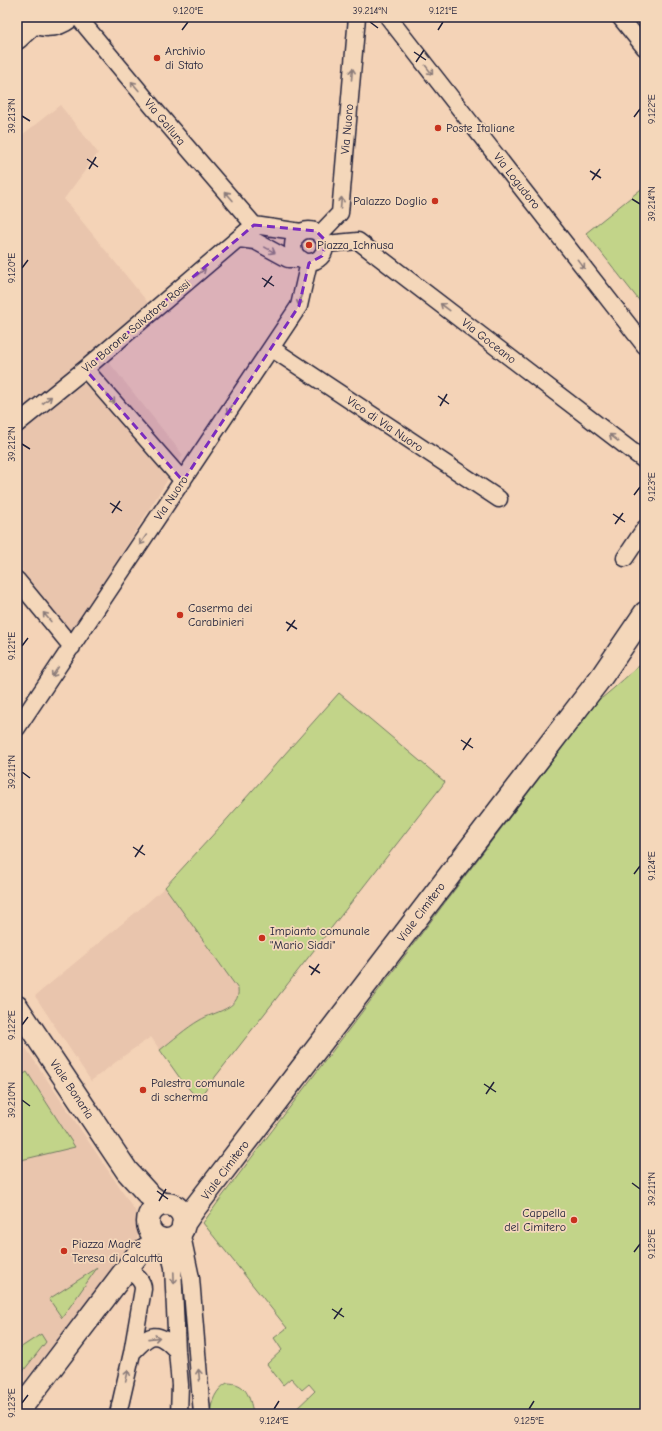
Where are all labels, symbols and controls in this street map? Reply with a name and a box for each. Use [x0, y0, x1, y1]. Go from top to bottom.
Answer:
text: 9.120°E [173, 5, 203, 17]
text: 39.214°N [353, 5, 387, 17]
text: 9.121°E [429, 5, 457, 17]
place label: Archivio di Stato [165, 44, 205, 72]
marker: Archivio di Stato [152, 53, 162, 63]
one-way arrow [425, 64, 434, 75]
one-way arrow [349, 68, 356, 81]
one-way arrow [131, 81, 140, 92]
text: 9.122°E [646, 94, 658, 124]
street label: Via Gallura [142, 96, 188, 148]
text: 39.213°N [6, 98, 18, 134]
street label: Via Nuoro [338, 103, 356, 155]
place label: Poste Italiane [446, 121, 515, 135]
marker: Poste Italiane [433, 123, 443, 133]
street label: Via Logudoro [491, 150, 543, 212]
text: 39.214°N [646, 187, 658, 221]
one-way arrow [224, 191, 233, 201]
place label: Palazzo Doglio [353, 194, 427, 208]
marker: Palazzo Doglio [430, 196, 440, 206]
one-way arrow [338, 197, 345, 210]
place label: Piazza Ichnusa [317, 238, 394, 252]
marker: Piazza Ichnusa [304, 240, 314, 250]
one-way arrow [264, 246, 276, 254]
text: 9.120°E [6, 253, 18, 283]
one-way arrow [577, 258, 586, 269]
one-way arrow [195, 267, 206, 276]
street label: Via Barone Salvatore Rossi [79, 277, 193, 375]
one-way arrow [296, 293, 304, 306]
one-way arrow [439, 303, 450, 311]
street label: Via Goceano [459, 315, 519, 367]
one-way arrow [106, 393, 115, 404]
street label: Vico di Via Nuoro [344, 393, 426, 455]
one-way arrow [42, 395, 53, 404]
one-way arrow [226, 403, 234, 415]
text: 39.212°N [6, 426, 18, 462]
one-way arrow [609, 433, 620, 442]
text: 9.123°E [646, 472, 658, 502]
street label: Via Nuoro [151, 473, 191, 523]
one-way arrow [139, 535, 147, 546]
place label: Caserma dei Carabinieri [188, 601, 253, 629]
marker: Caserma dei Carabinieri [175, 610, 185, 620]
one-way arrow [43, 611, 52, 622]
text: 9.121°E [6, 632, 18, 660]
one-way arrow [51, 666, 59, 677]
text: 39.211°N [6, 755, 18, 789]
text: 9.124°E [646, 851, 658, 881]
street label: Viale Cimitero [394, 880, 448, 944]
place label: Impianto comunale "Mario Siddi" [270, 924, 370, 952]
marker: Impianto comunale "Mario Siddi" [257, 933, 267, 943]
text: 9.122°E [6, 1010, 18, 1040]
street label: Viale Bonaria [47, 1057, 97, 1121]
place label: Palestra comunale di scherma [151, 1076, 245, 1104]
text: 39.210°N [6, 1082, 18, 1118]
marker: Palestra comunale di scherma [138, 1085, 148, 1095]
street label: Viale Cimitero [198, 1138, 252, 1202]
text: 39.211°N [646, 1172, 658, 1206]
place label: Cappella del Cimitero [504, 1206, 566, 1234]
marker: Cappella del Cimitero [569, 1215, 579, 1225]
text: 9.125°E [646, 1229, 658, 1259]
place label: Piazza Madre Teresa di Calcutta [72, 1237, 163, 1265]
marker: Piazza Madre Teresa di Calcutta [59, 1246, 69, 1256]
one-way arrow [170, 1271, 178, 1284]
one-way arrow [148, 1334, 161, 1342]
one-way arrow [196, 1369, 203, 1382]
one-way arrow [124, 1370, 131, 1383]
text: 9.123°E [6, 1388, 18, 1418]
text: 9.124°E [259, 1415, 289, 1427]
text: 9.125°E [514, 1415, 544, 1427]

